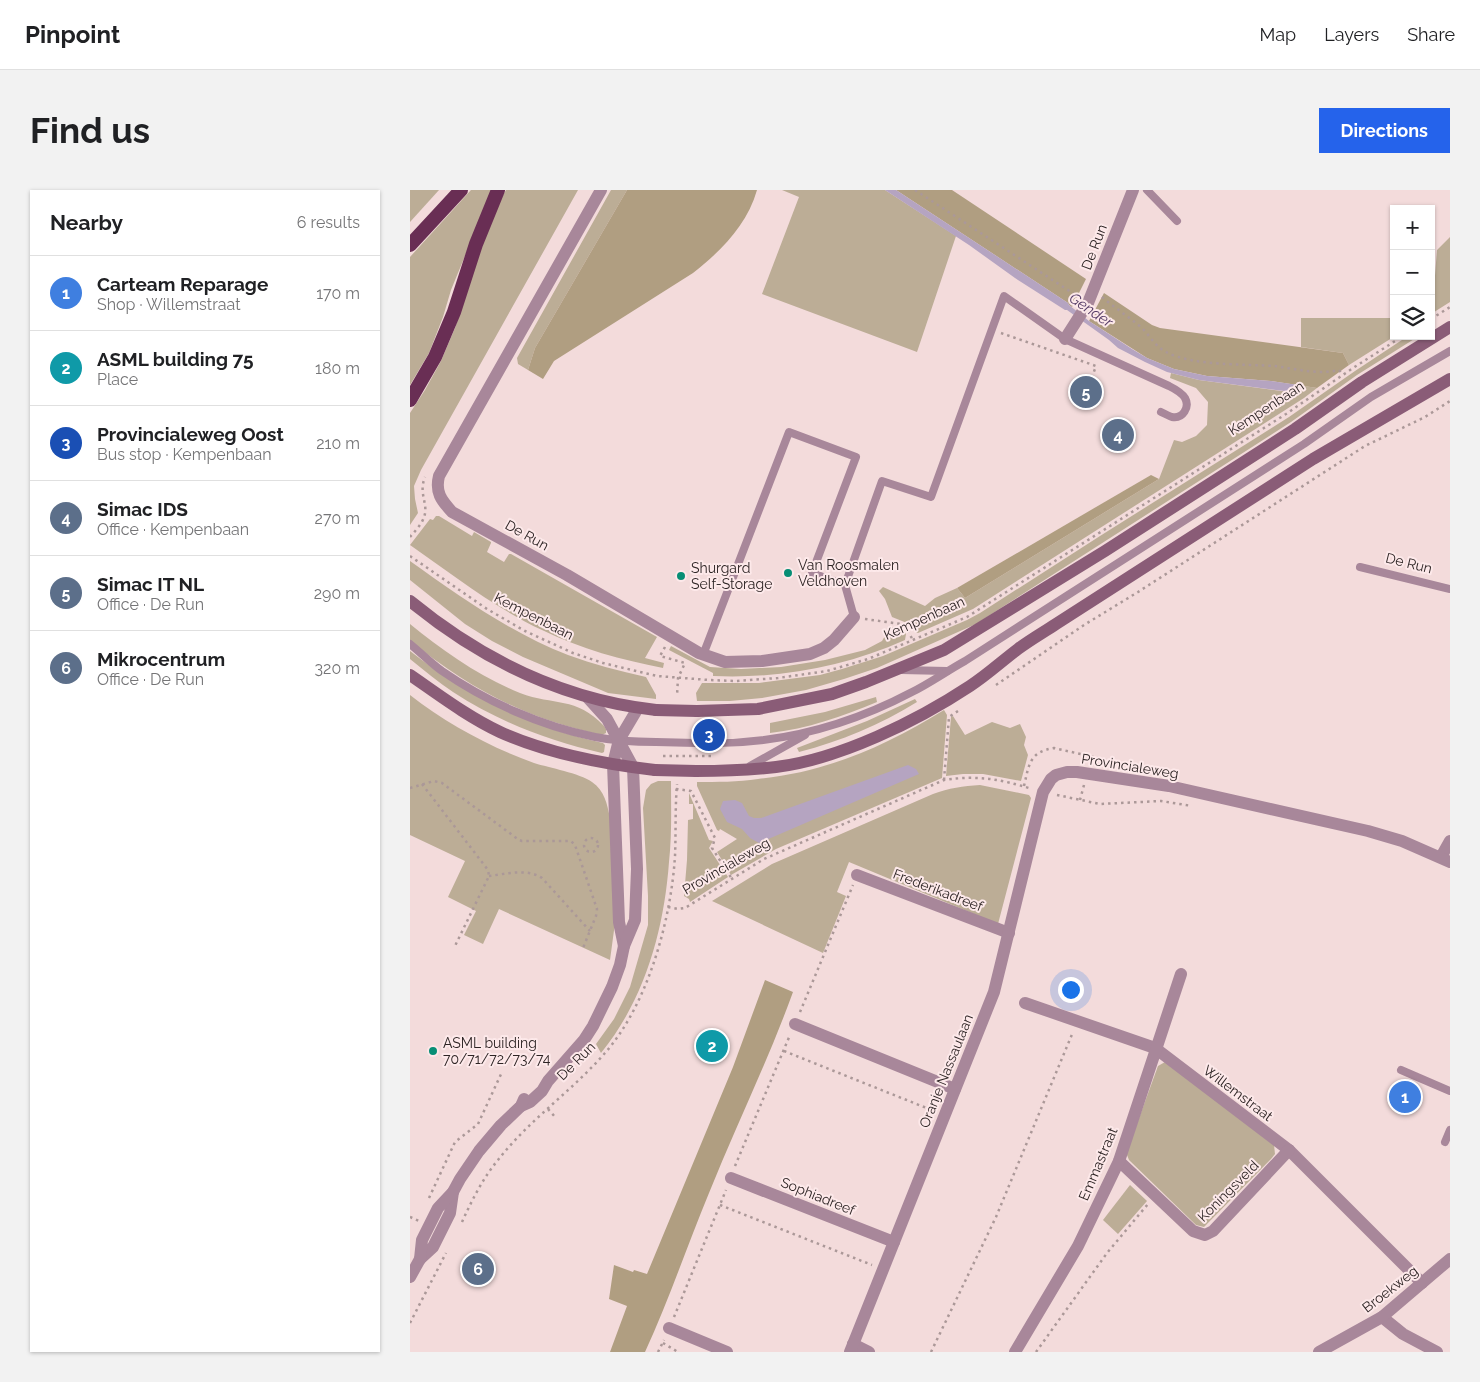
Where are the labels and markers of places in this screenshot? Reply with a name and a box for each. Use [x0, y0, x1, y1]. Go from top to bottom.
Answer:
pin: 5 [1070, 373, 1102, 411]
pin: 4 [1102, 416, 1134, 454]
place label: Van Roosmalen Veldhoven [798, 557, 899, 589]
place label: Shurgard Self-Storage [691, 560, 772, 592]
marker: Van Roosmalen Veldhoven [782, 567, 794, 579]
marker: Shurgard Self-Storage [675, 570, 687, 582]
pin: 3 [693, 716, 725, 754]
pin: 2 [696, 1027, 728, 1065]
place label: ASML building 70/71/72/73/74 [443, 1035, 551, 1067]
marker: ASML building 70/71/72/73/74 [427, 1045, 439, 1057]
pin: 1 [1389, 1078, 1421, 1116]
pin: 6 [462, 1250, 494, 1288]

